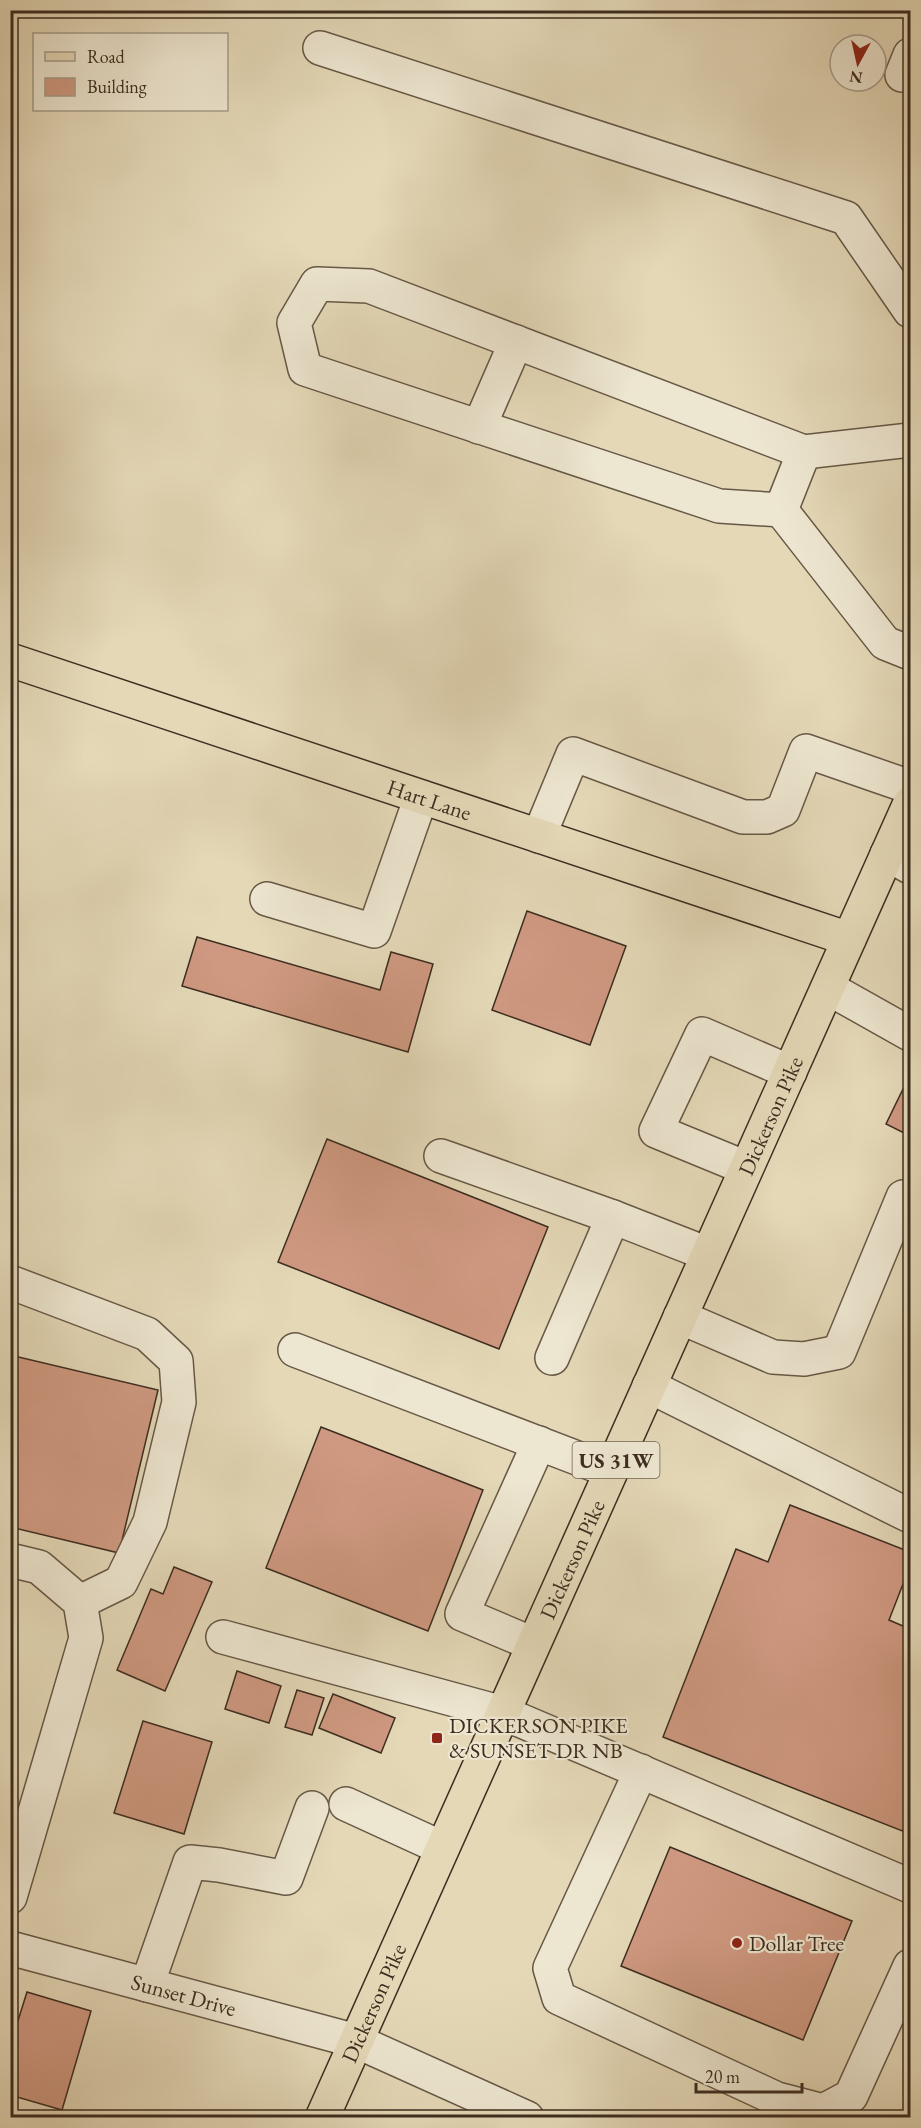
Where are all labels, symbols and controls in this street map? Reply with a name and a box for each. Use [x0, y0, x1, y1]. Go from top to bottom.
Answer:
legend [33, 33, 228, 111]
north arrow [828, 33, 888, 93]
text: Road [87, 45, 126, 68]
text: N [848, 66, 864, 89]
text: Building [87, 75, 147, 98]
street label: Hart Lane [383, 772, 476, 827]
street label: Dickerson Pike [731, 1051, 810, 1180]
road number: US 31W [572, 1442, 660, 1478]
street label: Dickerson Pike [533, 1495, 611, 1624]
place label: DICKERSON PIKE & SUNSET DR NB [449, 1711, 628, 1765]
marker: DICKERSON PIKE & SUNSET DR NB [430, 1731, 444, 1745]
place label: Dollar Tree [749, 1929, 844, 1958]
marker: Dollar Tree [730, 1936, 744, 1950]
street label: Dickerson Pike [334, 1938, 413, 2067]
street label: Sunset Drive [128, 1967, 240, 2023]
scale bar [696, 2056, 802, 2094]
text: 20 m [705, 2065, 740, 2088]

